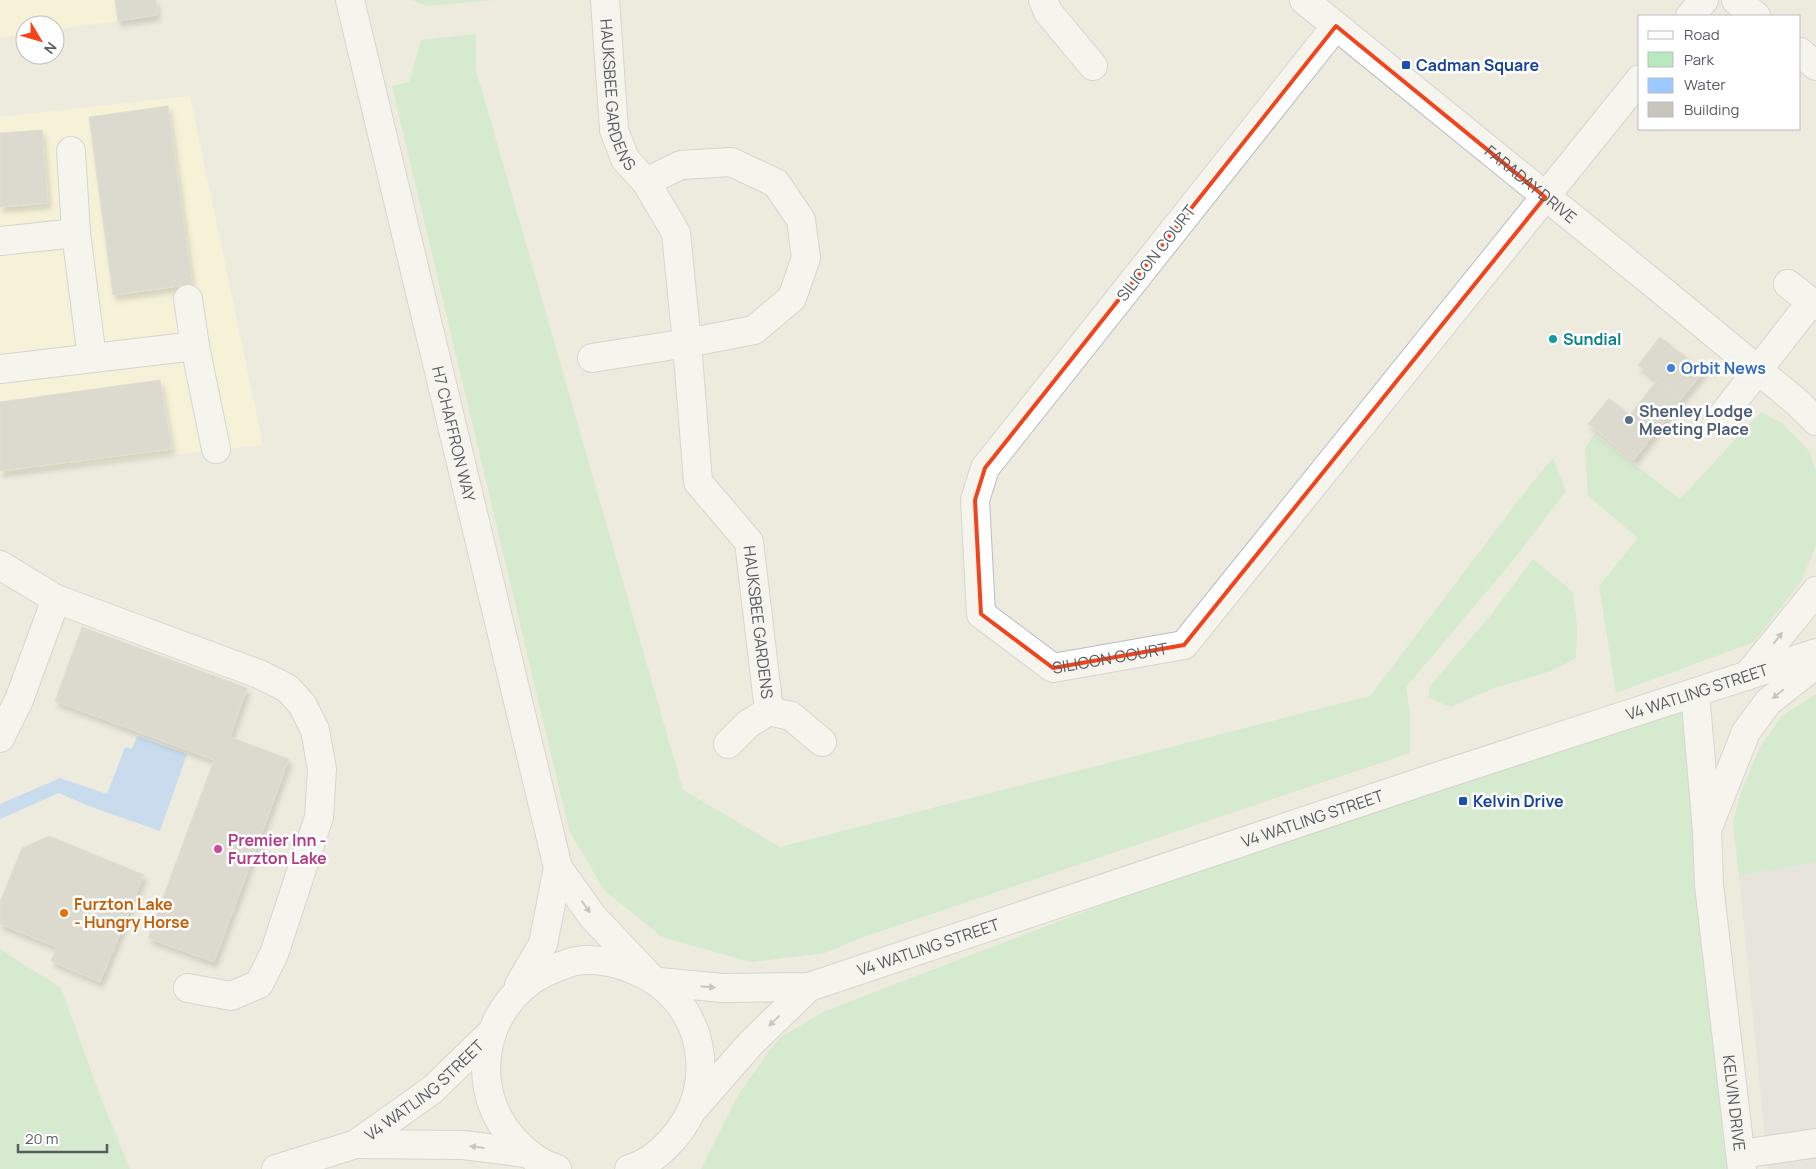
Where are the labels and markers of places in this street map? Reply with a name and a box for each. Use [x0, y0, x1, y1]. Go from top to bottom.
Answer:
place label: Cadman Square [1416, 54, 1540, 76]
marker: Cadman Square [1400, 59, 1412, 71]
place label: Sundial [1563, 328, 1621, 350]
marker: Sundial [1547, 333, 1559, 345]
place label: Orbit News [1681, 357, 1766, 379]
marker: Orbit News [1665, 362, 1677, 374]
place label: Shenley Lodge Meeting Place [1639, 400, 1753, 440]
marker: Shenley Lodge Meeting Place [1623, 414, 1635, 426]
place label: Kelvin Drive [1473, 790, 1564, 812]
marker: Kelvin Drive [1457, 795, 1469, 807]
place label: Premier Inn - Furzton Lake [228, 829, 327, 869]
marker: Premier Inn - Furzton Lake [212, 843, 224, 855]
place label: Furzton Lake - Hungry Horse [74, 893, 190, 933]
marker: Furzton Lake - Hungry Horse [58, 907, 70, 919]

